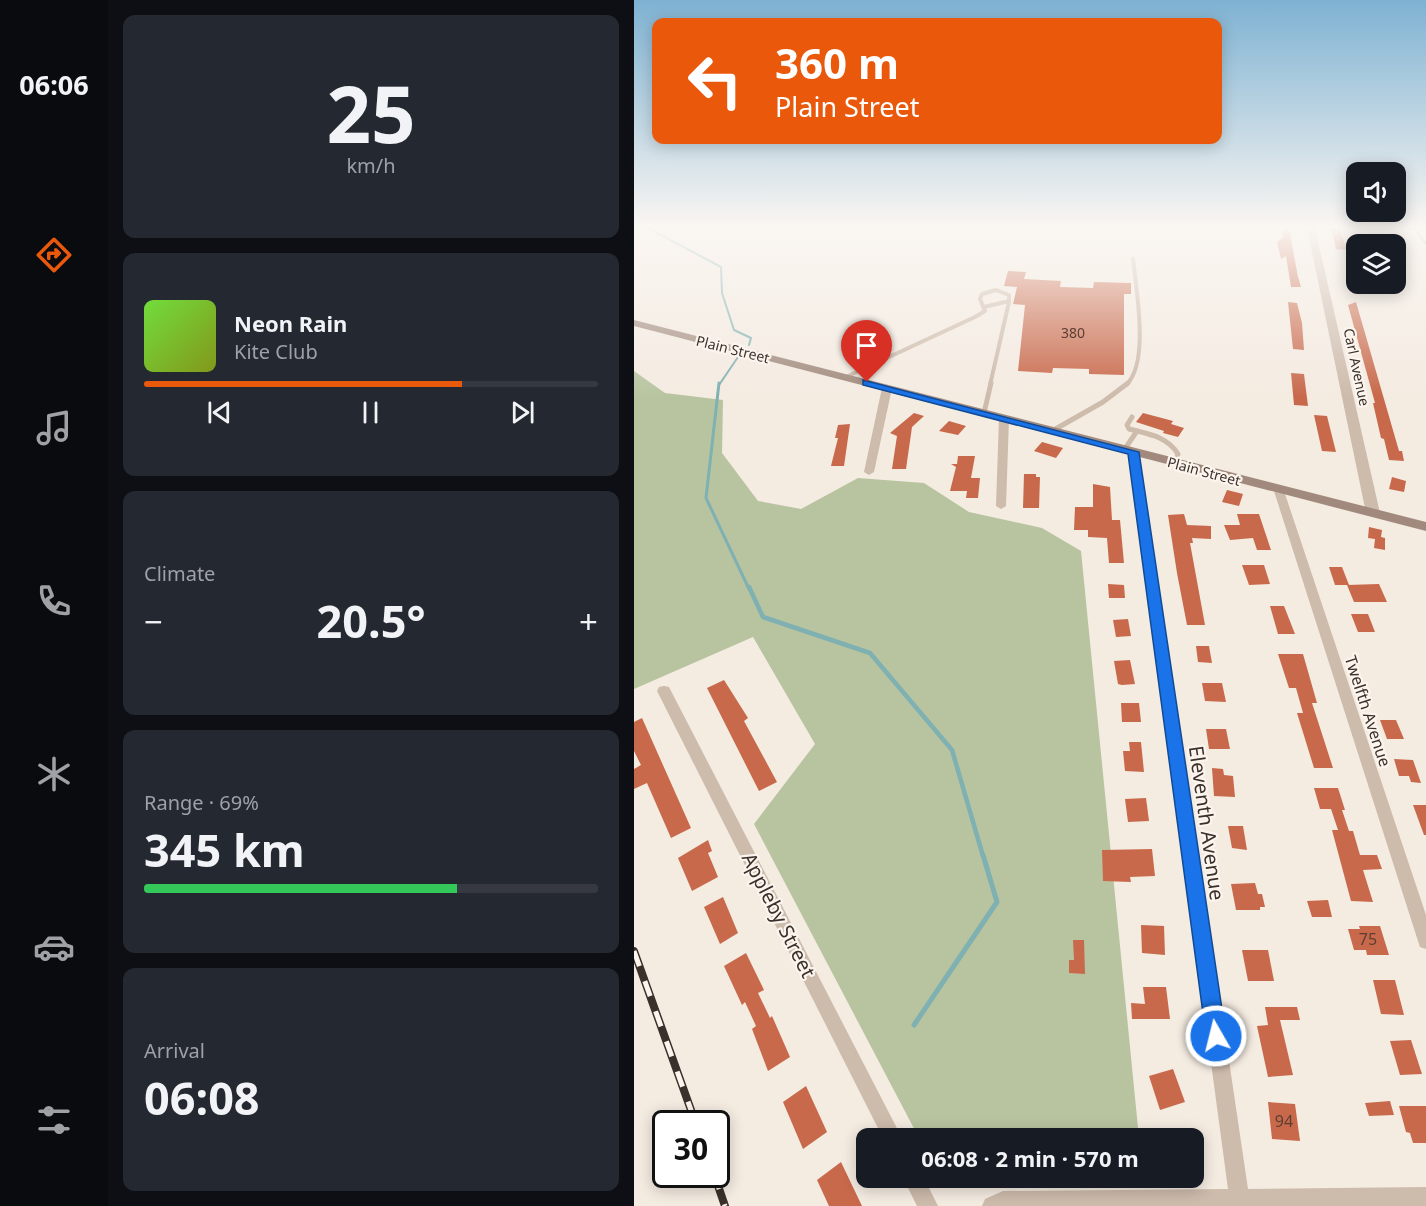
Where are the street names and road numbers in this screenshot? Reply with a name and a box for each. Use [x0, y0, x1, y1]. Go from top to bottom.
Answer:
street label: Carl Avenue [1340, 326, 1375, 408]
street label: Plain Street [694, 331, 772, 367]
street label: Plain Street [1165, 452, 1243, 490]
street label: Twelfth Avenue [1340, 653, 1396, 769]
street label: Eleventh Avenue [1183, 744, 1231, 902]
street label: Appleby Street [736, 848, 822, 982]

